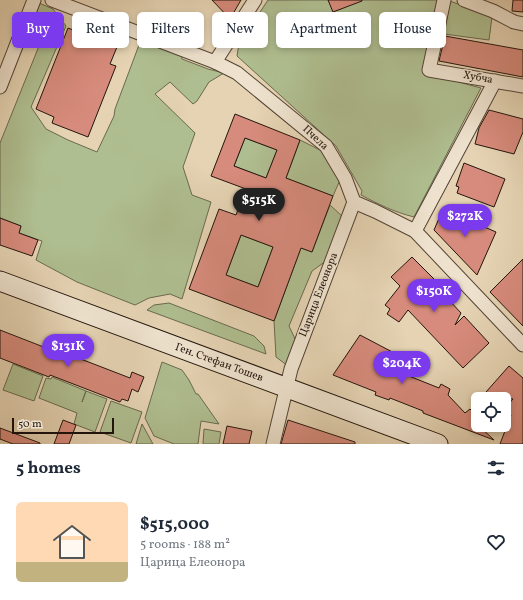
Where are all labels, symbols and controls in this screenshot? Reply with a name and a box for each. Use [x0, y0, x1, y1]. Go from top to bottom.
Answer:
chip: Buy [12, 12, 64, 48]
chip: Rent [72, 12, 129, 48]
chip: Filters [137, 12, 204, 48]
chip: New [212, 12, 268, 48]
chip: Apartment [276, 12, 371, 48]
chip: House [379, 12, 446, 48]
street label: Хубча [462, 68, 494, 88]
street label: Пчела [299, 122, 332, 154]
pin: $515K [231, 188, 287, 222]
text: $515K [242, 192, 276, 210]
pin: $272K [437, 204, 493, 238]
text: $272K [447, 208, 483, 226]
street label: Царица Елеонора [296, 250, 342, 339]
pin: $150K [406, 279, 462, 313]
text: $150K [416, 283, 452, 301]
pin: $131K [40, 334, 96, 368]
text: $131K [51, 338, 85, 356]
street label: Ген. Стефан Тошев [173, 340, 266, 386]
pin: $204K [374, 351, 430, 385]
text: $204K [382, 355, 422, 373]
map controls [471, 392, 511, 432]
button: locate [471, 392, 511, 432]
scale bar [12, 416, 114, 435]
text: 50 m [18, 417, 42, 432]
text: 5 homes [16, 457, 81, 480]
icon: filters [485, 457, 507, 479]
text: $515,000 [140, 513, 209, 536]
icon: home [48, 518, 96, 566]
icon: heart [485, 531, 507, 553]
text: 5 rooms · 188 m² [140, 536, 230, 554]
text: Царица Елеонора [140, 554, 246, 572]

